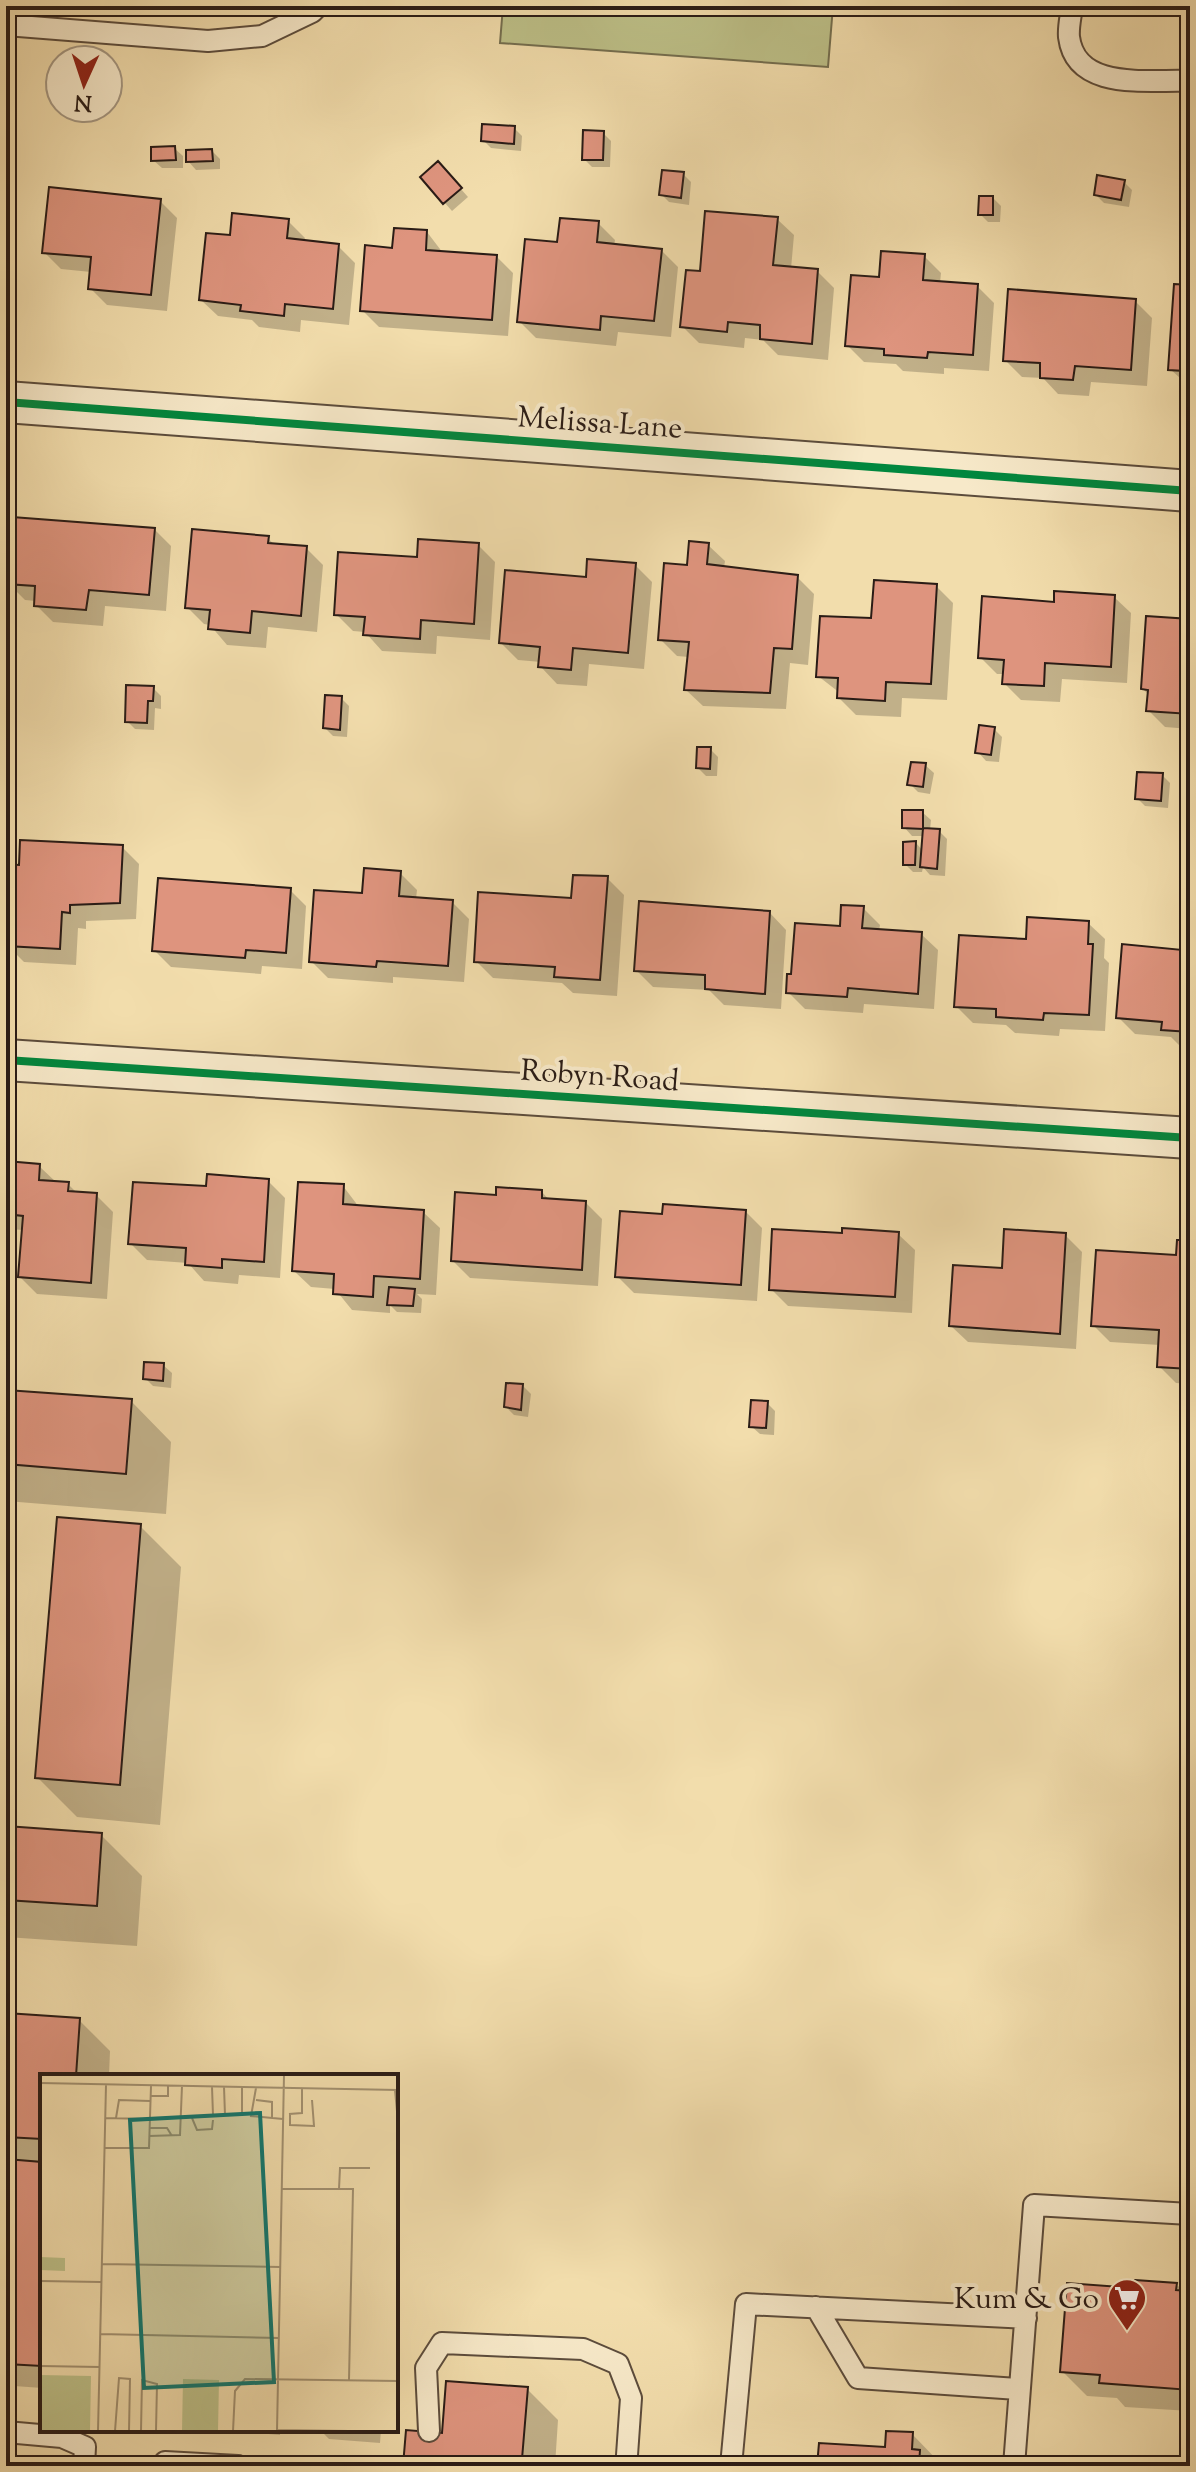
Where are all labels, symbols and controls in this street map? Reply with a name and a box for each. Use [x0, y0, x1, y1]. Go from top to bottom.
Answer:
north arrow [44, 44, 124, 124]
text: N [73, 85, 93, 117]
street label: Melissa Lane [516, 397, 684, 452]
street label: Robyn Road [519, 1051, 681, 1104]
inset map [40, 2074, 398, 2432]
supermarket icon: Kum & Go [1106, 2277, 1148, 2332]
place label: Kum & Go [954, 2279, 1099, 2322]

